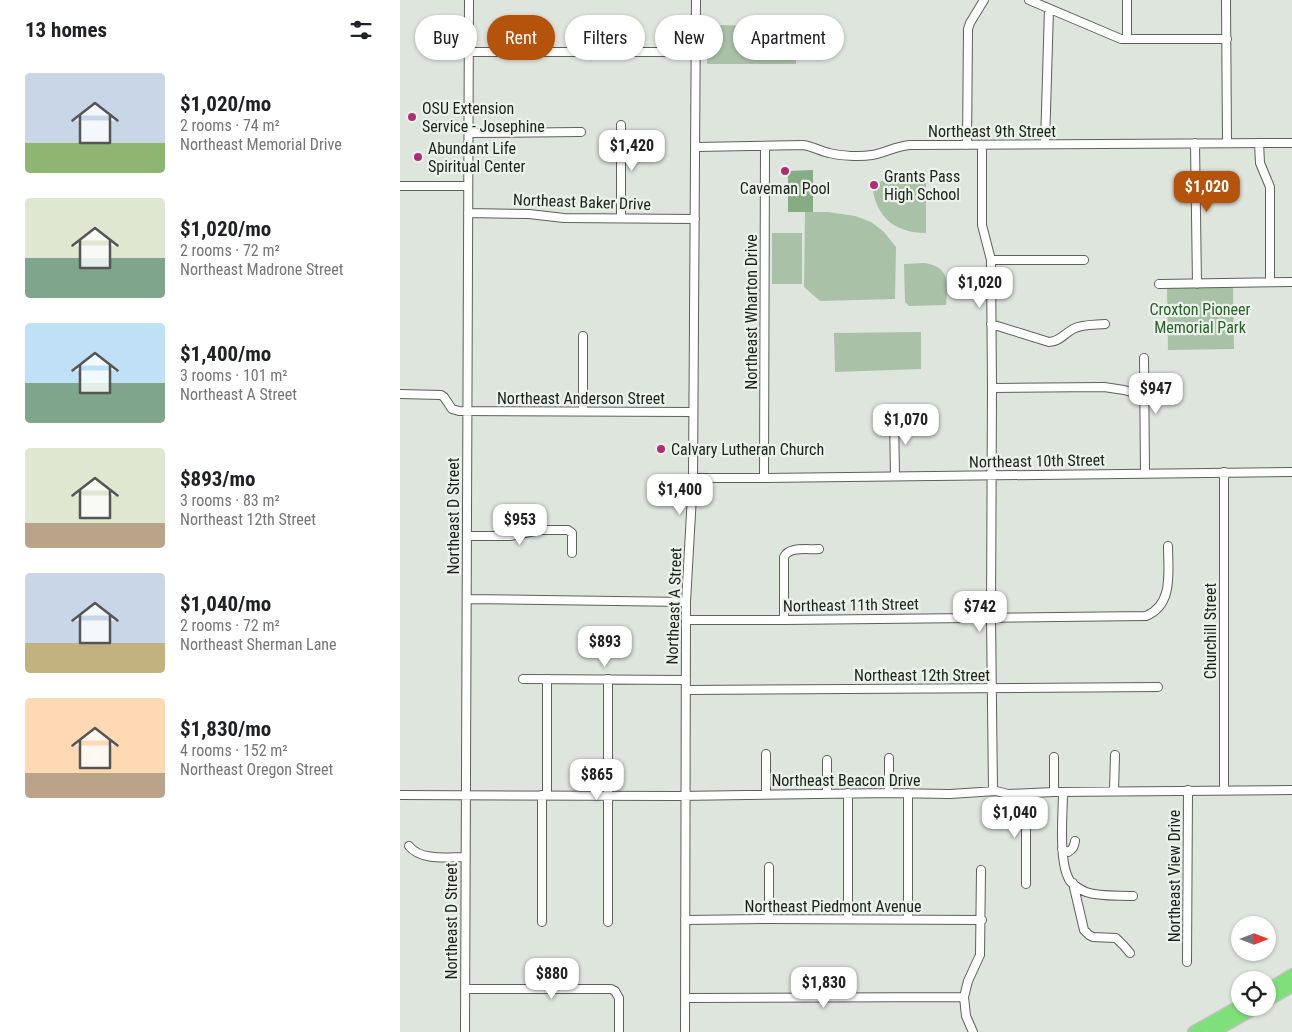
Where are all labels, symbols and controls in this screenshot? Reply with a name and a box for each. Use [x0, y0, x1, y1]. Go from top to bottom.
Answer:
chip: Buy [415, 15, 477, 60]
chip: Rent [487, 15, 555, 60]
chip: Filters [565, 15, 645, 60]
chip: New [655, 15, 723, 60]
chip: Apartment [733, 15, 844, 60]
icon: filters [347, 16, 375, 44]
text: 13 homes [25, 18, 107, 42]
text: $1,020/mo [180, 92, 271, 116]
icon: home [65, 93, 125, 153]
place label: OSU Extension Service - Josephine [422, 99, 545, 136]
marker: OSU Extension Service - Josephine [406, 111, 418, 123]
text: 2 rooms · 74 m² [180, 116, 280, 135]
street label: Northeast 9th Street [928, 122, 1056, 141]
pin: $1,420 [591, 130, 673, 172]
text: Northeast Memorial Drive [180, 135, 342, 154]
text: $1,420 [610, 136, 654, 155]
place label: Abundant Life Spiritual Center [428, 139, 525, 176]
marker: Abundant Life Spiritual Center [412, 151, 424, 163]
marker: Caveman Pool [779, 165, 791, 177]
place label: Grants Pass High School [884, 167, 960, 204]
pin: $1,020 [1166, 170, 1248, 213]
text: $1,020 [1185, 177, 1229, 196]
place label: Caveman Pool [740, 179, 830, 198]
marker: Grants Pass High School [868, 179, 880, 191]
street label: Northeast Baker Drive [513, 190, 651, 214]
text: $1,020/mo [180, 217, 271, 241]
icon: home [65, 218, 125, 278]
street label: Northeast Wharton Drive [742, 234, 761, 390]
text: 2 rooms · 72 m² [180, 241, 280, 260]
text: Northeast Madrone Street [180, 260, 343, 279]
pin: $1,020 [939, 266, 1021, 309]
text: $1,020 [958, 273, 1002, 292]
park label: Croxton Pioneer Memorial Park [1150, 300, 1251, 337]
text: $1,400/mo [180, 342, 271, 366]
icon: home [65, 343, 125, 403]
text: 3 rooms · 101 m² [180, 366, 288, 385]
pin: $947 [1126, 372, 1186, 415]
text: $947 [1140, 379, 1172, 398]
text: Northeast A Street [180, 385, 297, 404]
street label: Northeast Anderson Street [497, 389, 665, 408]
pin: $1,070 [865, 404, 947, 446]
text: $1,070 [884, 410, 928, 429]
place label: Calvary Lutheran Church [671, 440, 824, 459]
marker: Calvary Lutheran Church [655, 443, 667, 455]
street label: Northeast 10th Street [969, 450, 1105, 472]
street label: Northeast D Street [444, 457, 463, 574]
text: $893/mo [180, 467, 255, 491]
icon: home [65, 468, 125, 528]
pin: $1,400 [639, 474, 721, 516]
text: $1,400 [658, 480, 702, 499]
text: 3 rooms · 83 m² [180, 491, 280, 510]
pin: $953 [490, 504, 550, 546]
text: Northeast 12th Street [180, 510, 316, 529]
text: $953 [504, 510, 536, 529]
street label: Northeast A Street [662, 547, 686, 665]
street label: Churchill Street [1201, 582, 1220, 679]
pin: $742 [950, 590, 1010, 633]
text: $1,040/mo [180, 592, 271, 616]
icon: home [65, 593, 125, 653]
street label: Northeast 11th Street [783, 594, 919, 616]
text: $742 [964, 597, 996, 616]
text: 2 rooms · 72 m² [180, 616, 280, 635]
pin: $893 [575, 626, 635, 668]
text: $893 [589, 632, 621, 651]
text: Northeast Sherman Lane [180, 635, 337, 654]
street label: Northeast 12th Street [854, 666, 990, 685]
text: $1,830/mo [180, 717, 271, 741]
icon: home [65, 718, 125, 778]
text: 4 rooms · 152 m² [180, 741, 288, 760]
pin: $865 [567, 758, 627, 801]
text: Northeast Oregon Street [180, 760, 333, 779]
text: $865 [581, 765, 613, 784]
street label: Northeast Beacon Drive [771, 771, 921, 790]
pin: $1,040 [974, 796, 1056, 839]
text: $1,040 [993, 803, 1037, 822]
street label: Northeast View Drive [1165, 810, 1184, 942]
street label: Northeast D Street [442, 862, 461, 979]
street label: Northeast Piedmont Avenue [745, 897, 921, 916]
north arrow [1231, 916, 1276, 961]
map controls [1231, 916, 1276, 1016]
pin: $880 [522, 958, 582, 1000]
text: $880 [536, 964, 568, 983]
pin: $1,830 [783, 966, 865, 1009]
button: locate [1231, 971, 1276, 1016]
text: $1,830 [802, 973, 846, 992]

